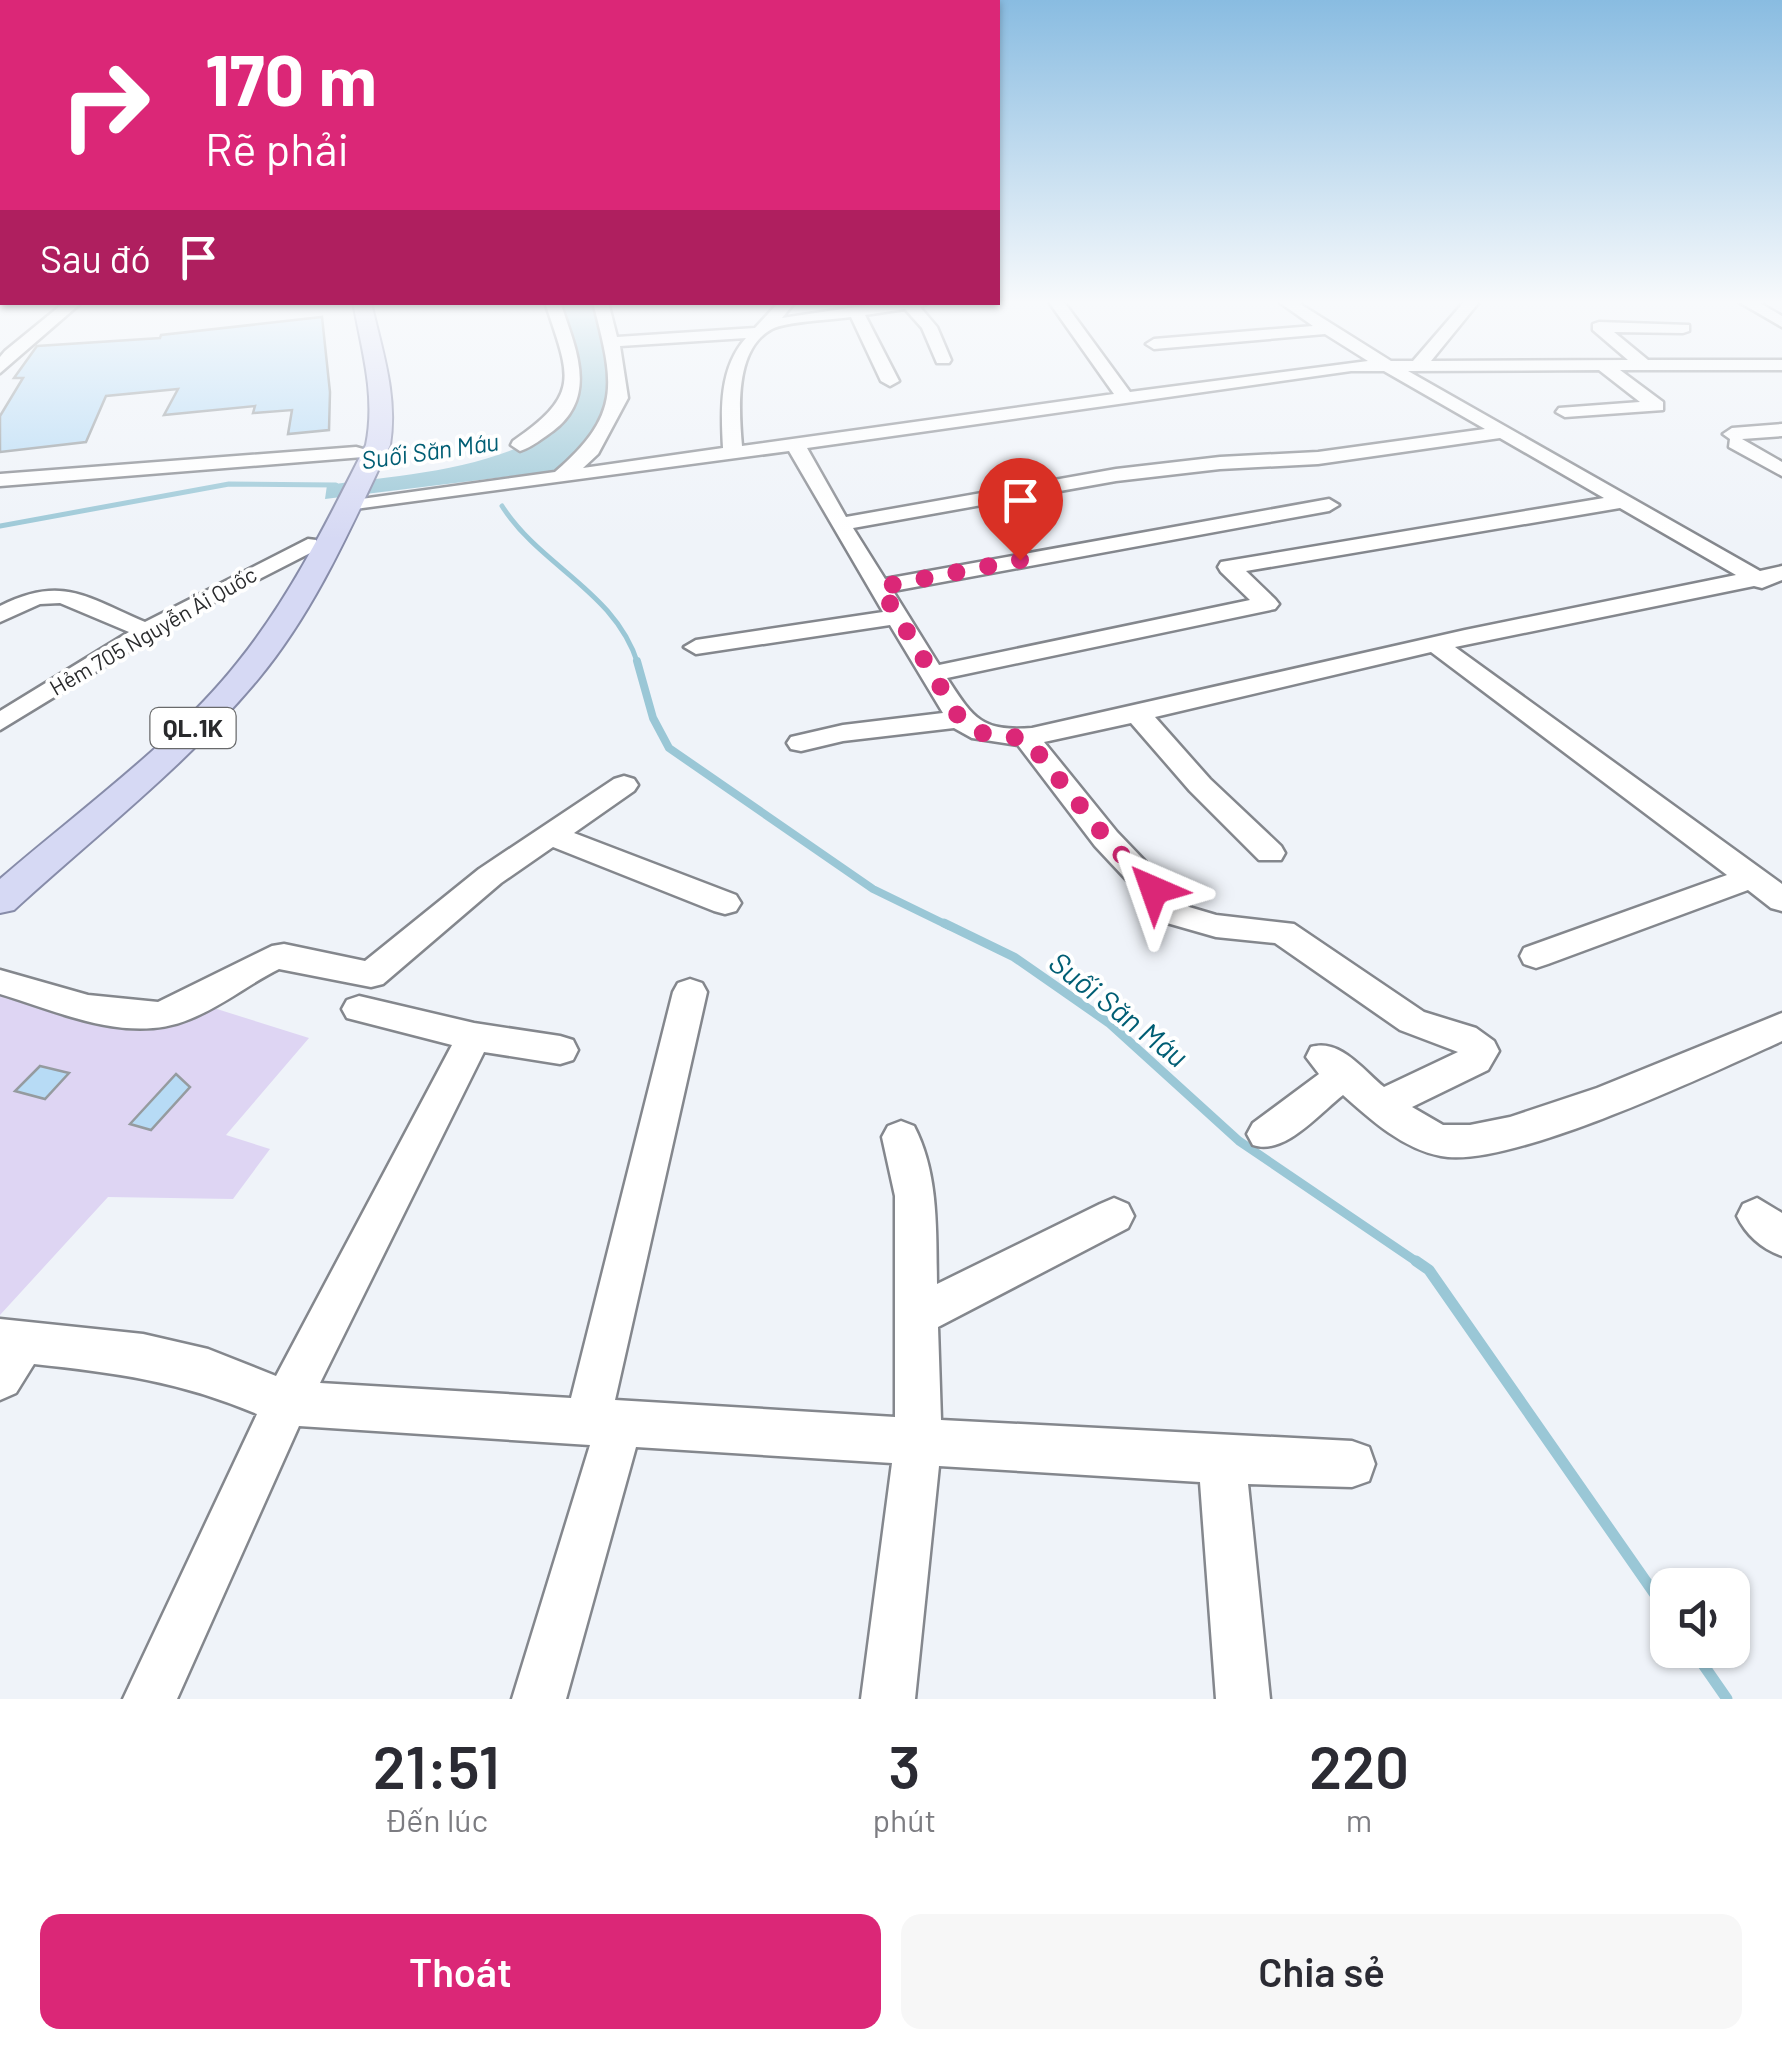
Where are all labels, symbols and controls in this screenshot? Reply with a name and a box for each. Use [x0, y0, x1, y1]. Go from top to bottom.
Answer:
text: 170 m [205, 36, 377, 120]
icon: right [40, 40, 170, 170]
text: Rẽ phải [205, 121, 349, 175]
icon: arrive [171, 230, 226, 285]
text: Sau đó [40, 235, 151, 281]
water label: Suối Săn Máu [359, 426, 500, 474]
pin [978, 458, 1063, 561]
icon: arrive [993, 473, 1048, 528]
street label: Hẻm 705 Nguyễn Ái Quốc [44, 560, 261, 700]
road number: QL.1K [150, 708, 236, 748]
position arrow [1102, 838, 1206, 942]
water label: Suối Săn Máu [1043, 943, 1196, 1074]
map controls [1650, 1568, 1750, 1668]
button: sound [1650, 1568, 1750, 1668]
text: 21:51 [373, 1729, 500, 1801]
text: 3 [888, 1729, 920, 1801]
text: 220 [1309, 1729, 1409, 1801]
text: Đến lúc [384, 1800, 488, 1838]
text: phút [872, 1800, 936, 1838]
text: m [1346, 1800, 1372, 1838]
button: Thoát [40, 1914, 881, 2029]
button: Chia sẻ [901, 1914, 1742, 2029]

